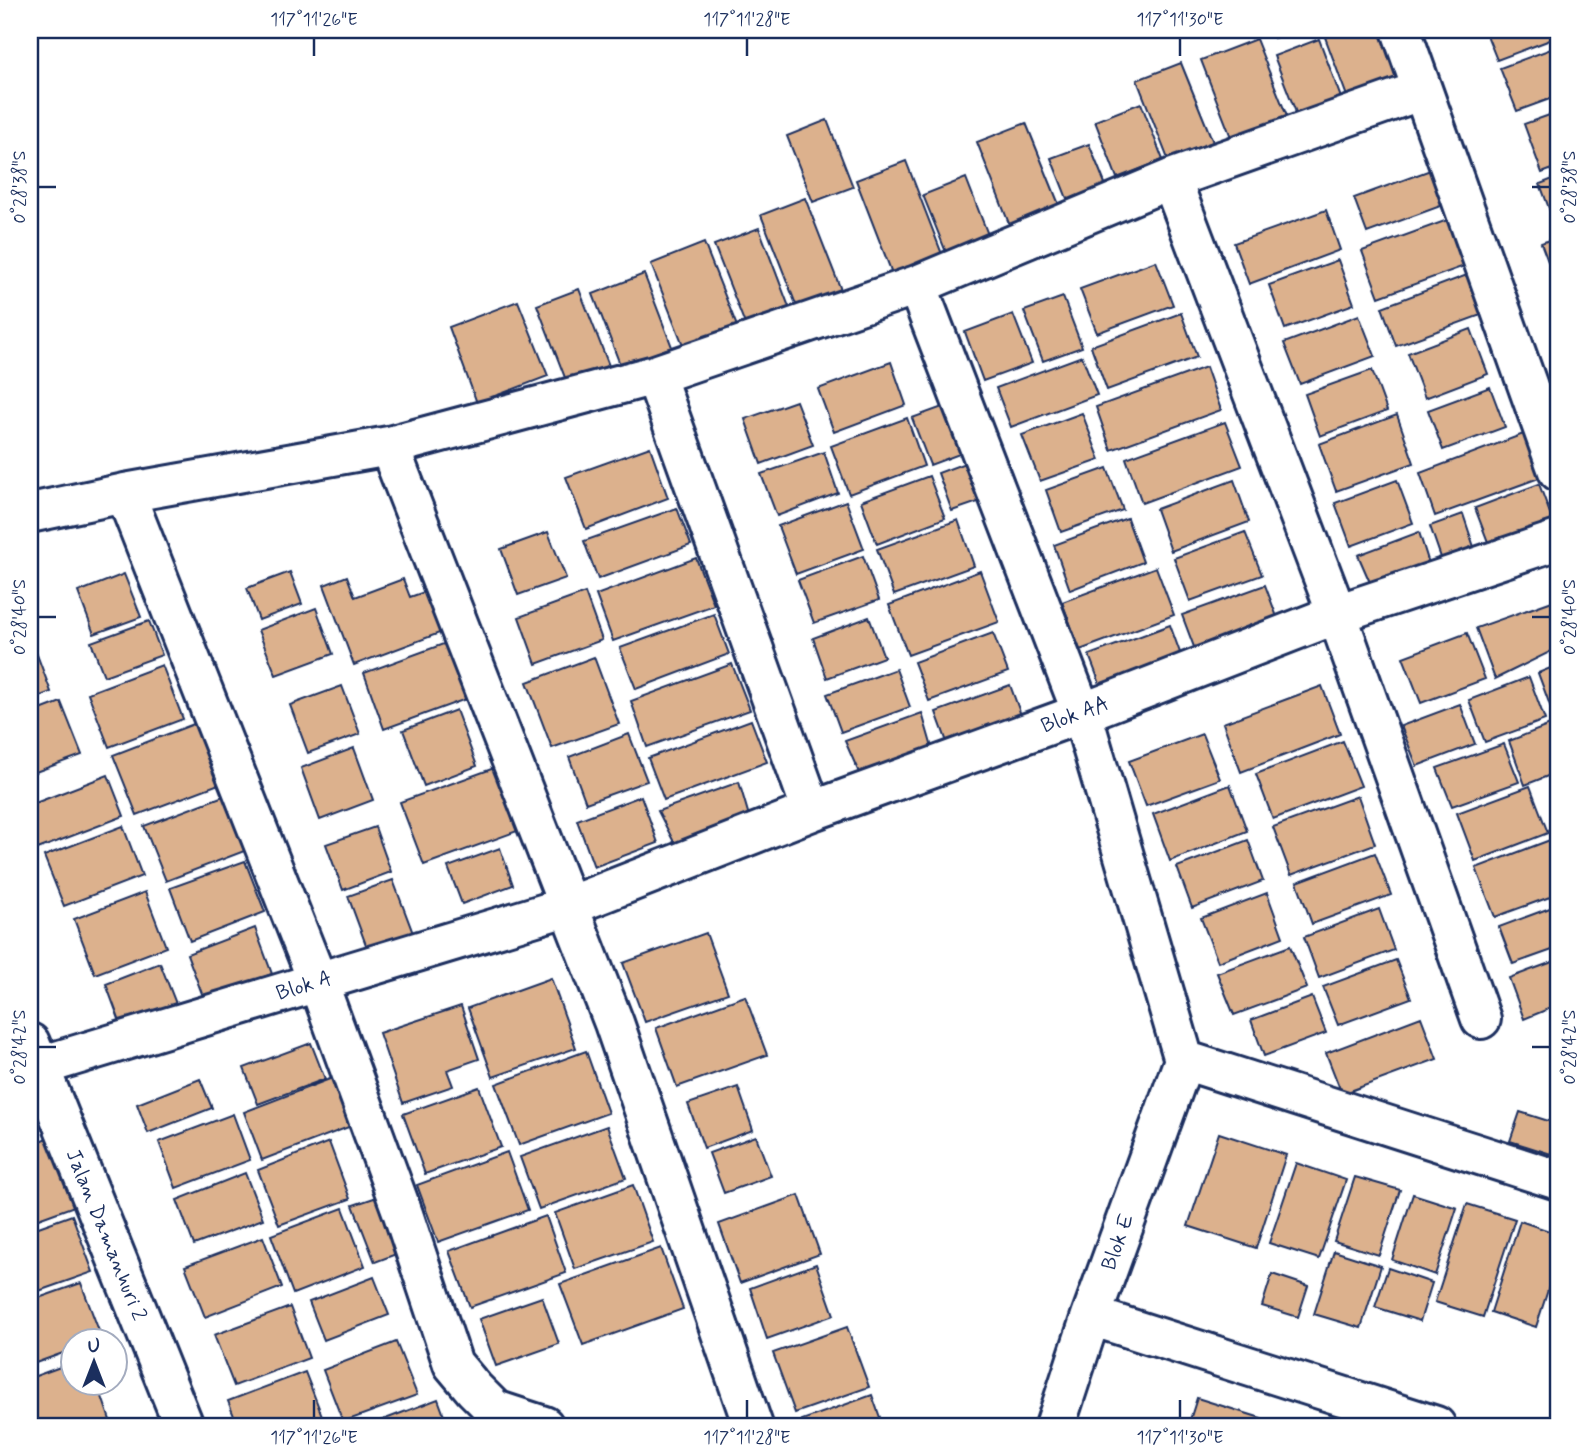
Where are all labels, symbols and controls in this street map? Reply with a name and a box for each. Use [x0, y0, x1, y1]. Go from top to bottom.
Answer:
text: 117°11'26"E [270, 8, 358, 32]
text: 117°11'28"E [703, 8, 791, 32]
text: 117°11'30"E [1136, 8, 1224, 32]
text: 0°28'38"S [8, 150, 32, 224]
text: 0°28'38"S [1558, 150, 1582, 224]
text: 0°28'40"S [8, 579, 32, 655]
text: 0°28'40"S [1558, 579, 1582, 655]
street label: Blok AA [1037, 690, 1113, 740]
street label: Blok A [273, 964, 335, 1008]
text: 0°28'42"S [8, 1009, 32, 1085]
text: 0°28'42"S [1558, 1009, 1582, 1085]
street label: Jalan Damanhuri 2 [59, 1145, 153, 1325]
street label: Blok E [1095, 1210, 1141, 1274]
north arrow [60, 1326, 130, 1396]
text: U [88, 1334, 100, 1359]
text: 117°11'26"E [270, 1426, 358, 1450]
text: 117°11'28"E [703, 1426, 791, 1450]
text: 117°11'30"E [1136, 1426, 1224, 1450]

